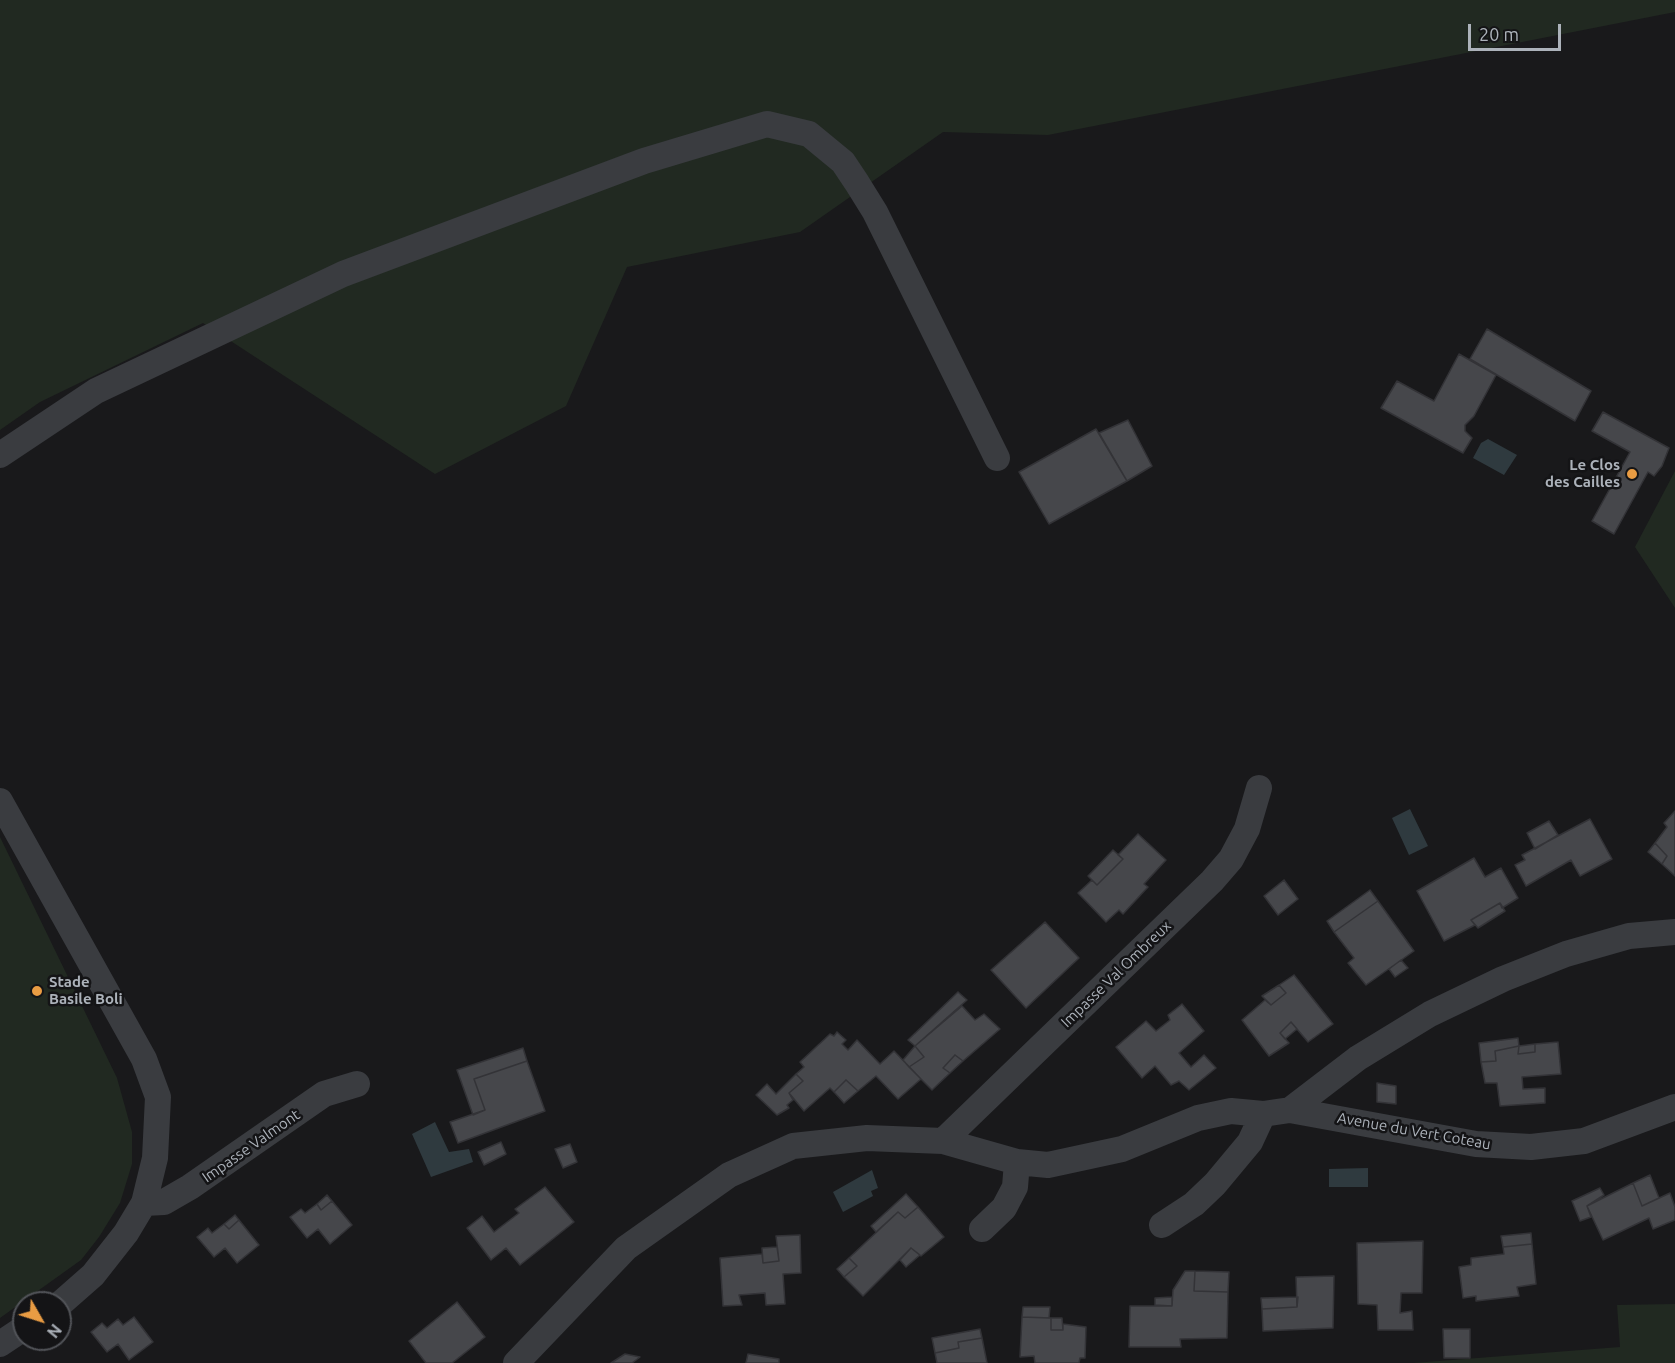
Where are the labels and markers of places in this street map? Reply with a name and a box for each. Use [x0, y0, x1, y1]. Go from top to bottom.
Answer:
place label: Le Clos des Cailles [1545, 456, 1620, 491]
marker: Le Clos des Cailles [1625, 467, 1639, 481]
place label: Stade Basile Boli [49, 973, 123, 1008]
marker: Stade Basile Boli [30, 984, 44, 998]

